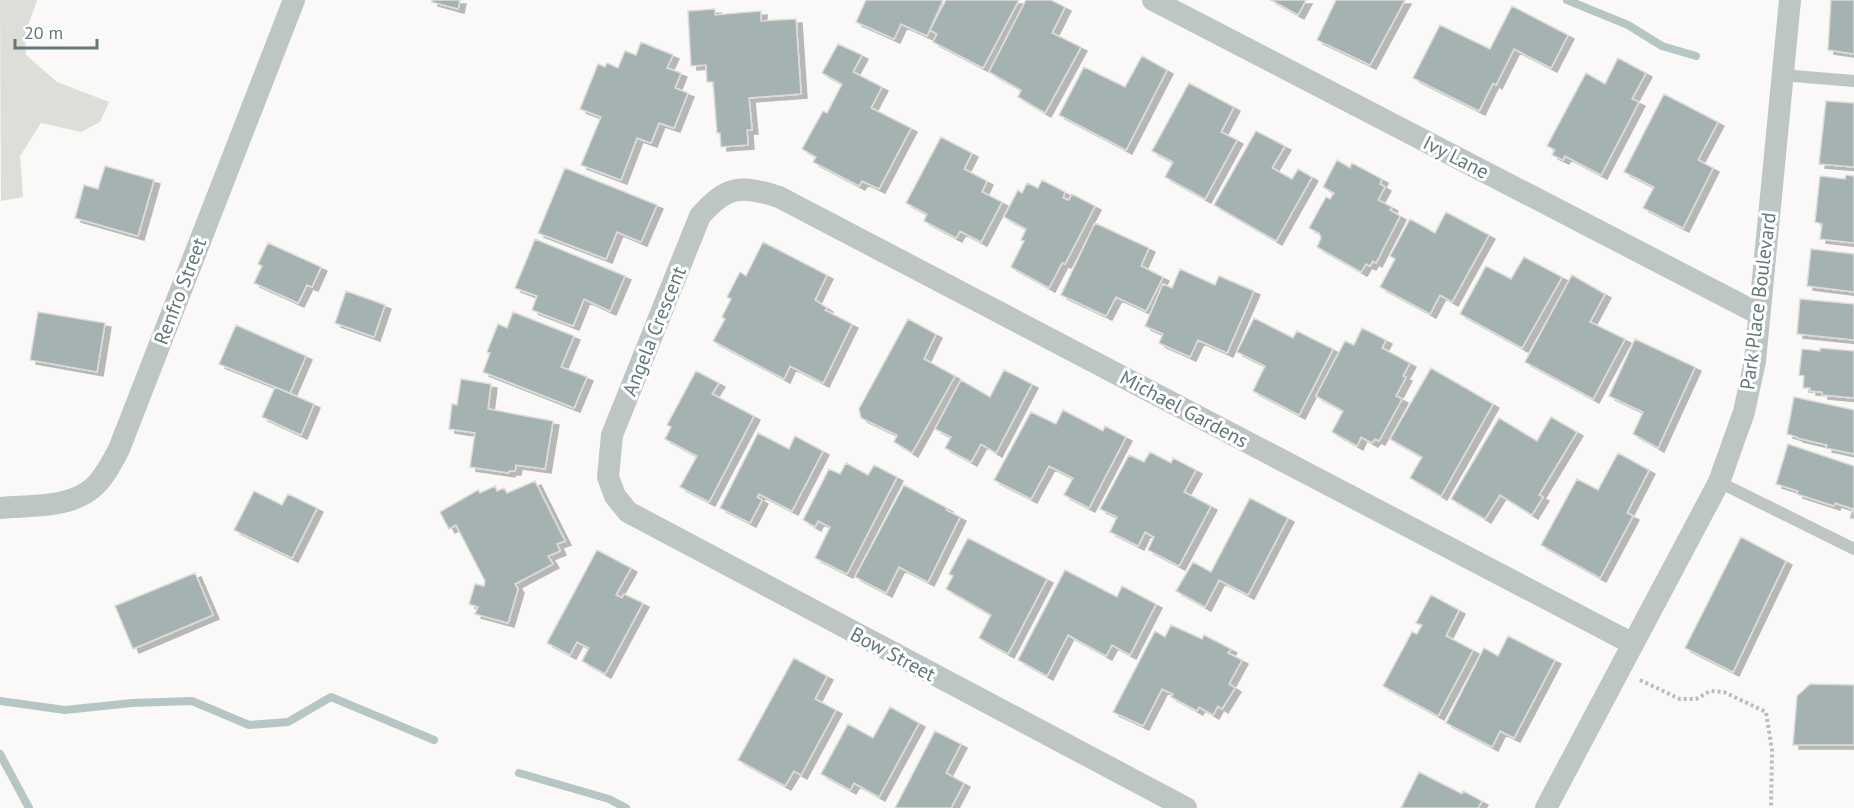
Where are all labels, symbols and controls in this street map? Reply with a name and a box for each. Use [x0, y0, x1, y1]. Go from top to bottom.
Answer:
scale bar [15, 12, 98, 50]
text: 20 m [24, 21, 63, 44]
street label: Ivy Lane [1419, 129, 1493, 185]
street label: Park Place Boulevard [1734, 211, 1782, 391]
street label: Renfro Street [148, 234, 212, 348]
street label: Angela Crescent [616, 262, 692, 400]
street label: Michael Gardens [1115, 364, 1253, 454]
street label: Bow Street [846, 621, 940, 687]

